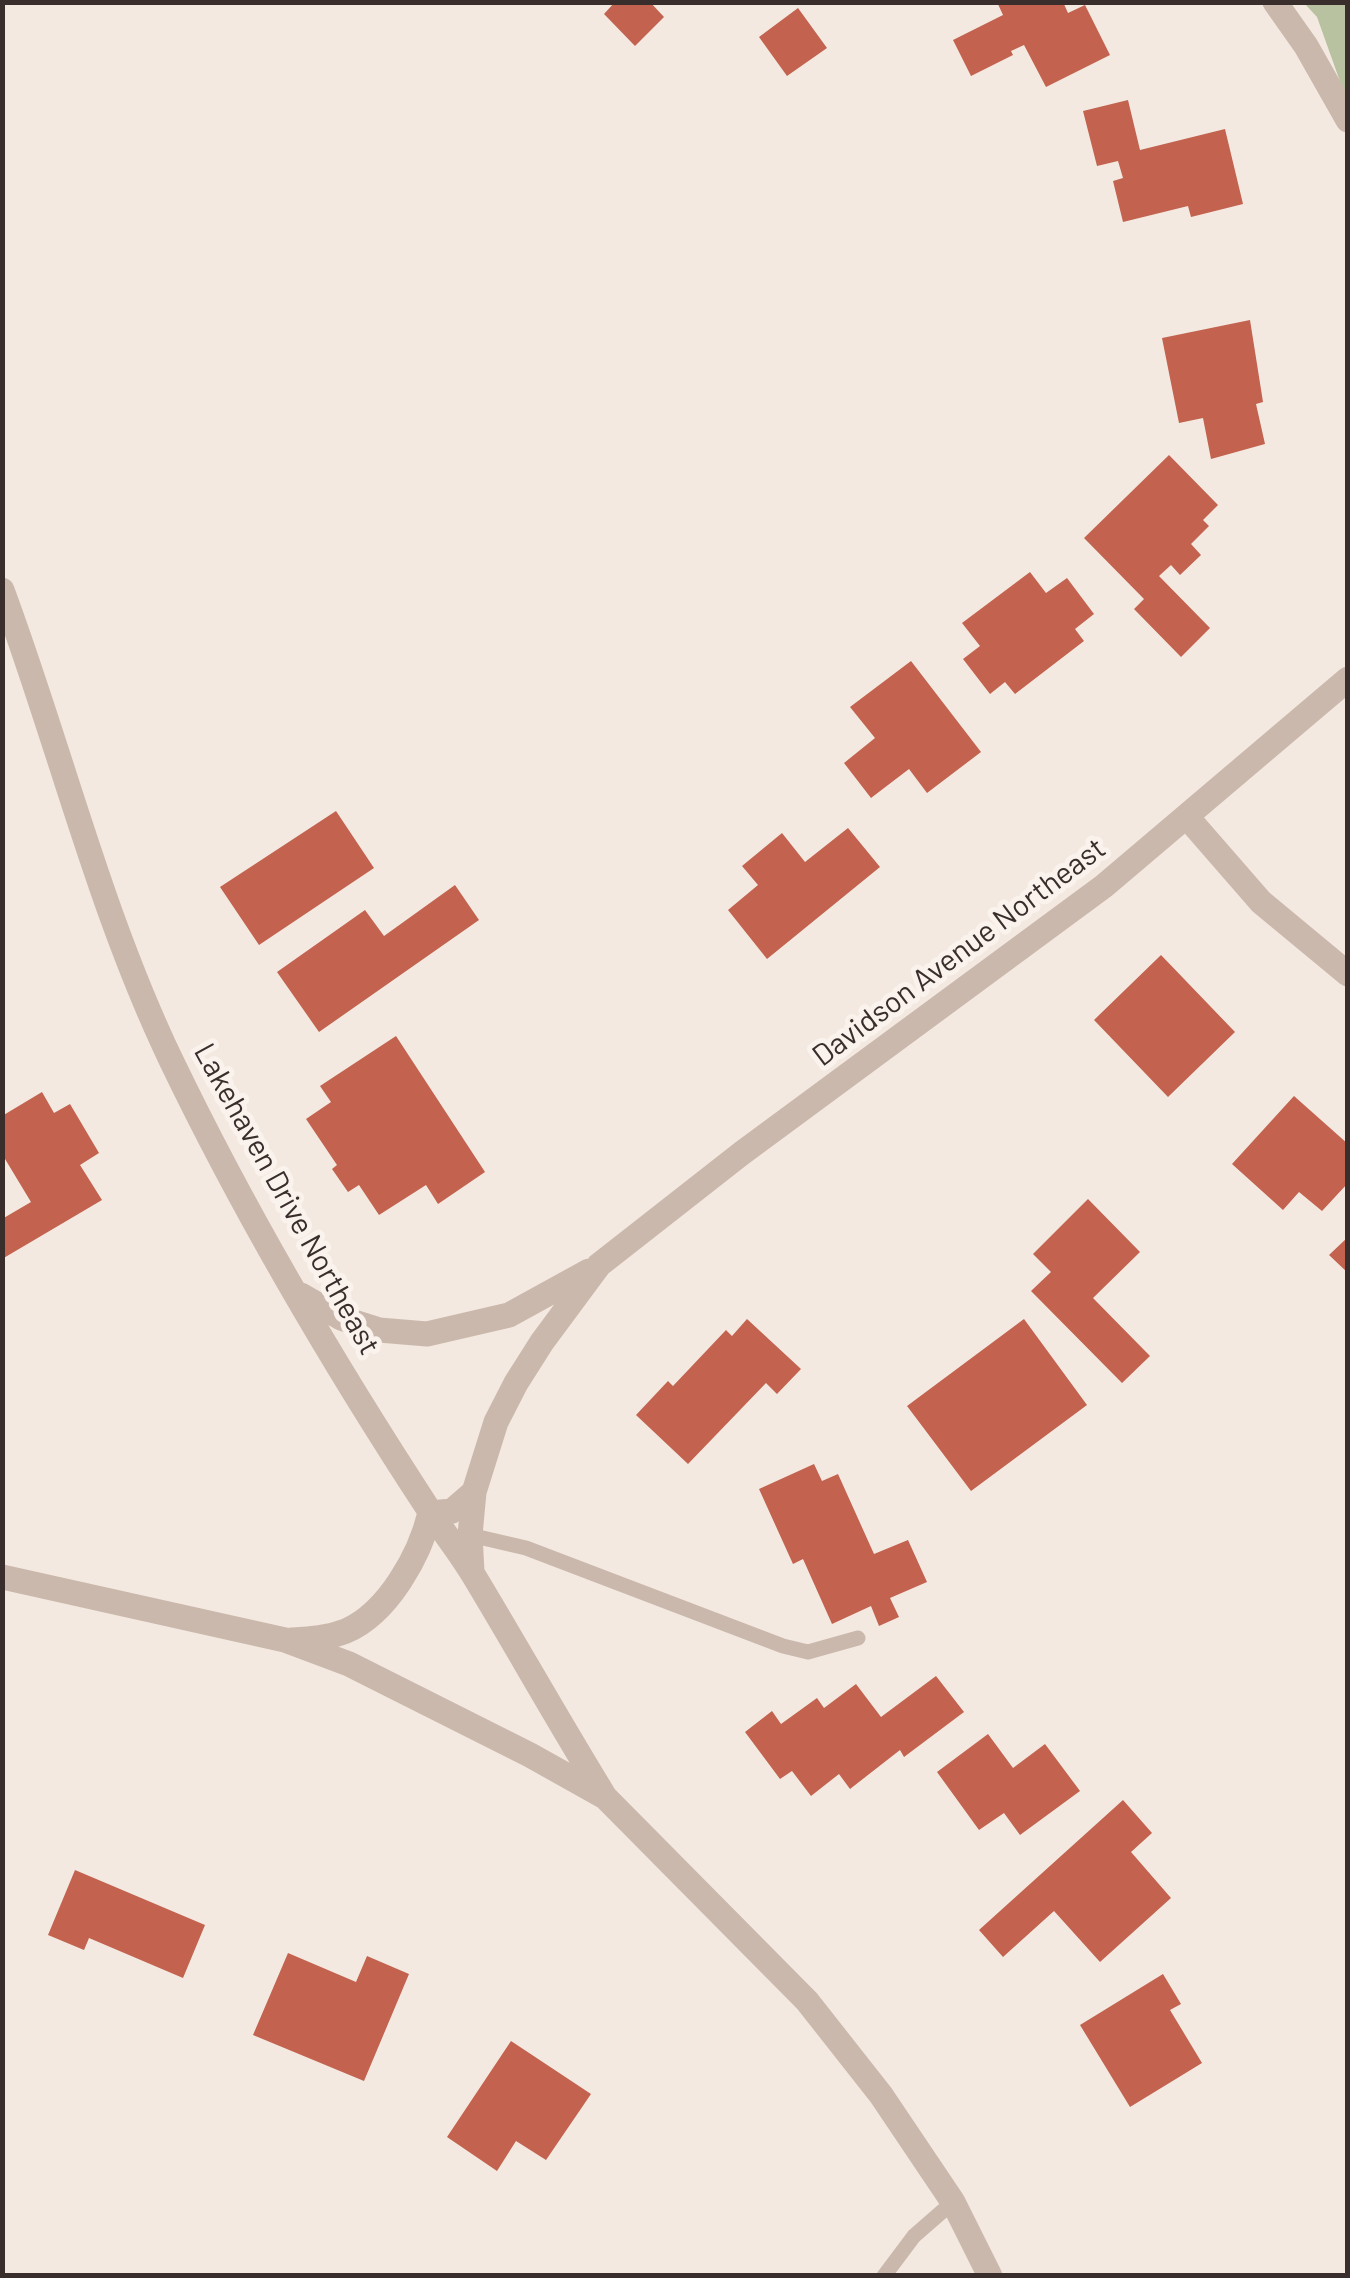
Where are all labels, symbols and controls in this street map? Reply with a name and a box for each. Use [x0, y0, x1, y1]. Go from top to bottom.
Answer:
street label: Davidson Avenue Northeast [805, 830, 1113, 1074]
street label: Lakehaven Drive Northeast [186, 1037, 388, 1361]

